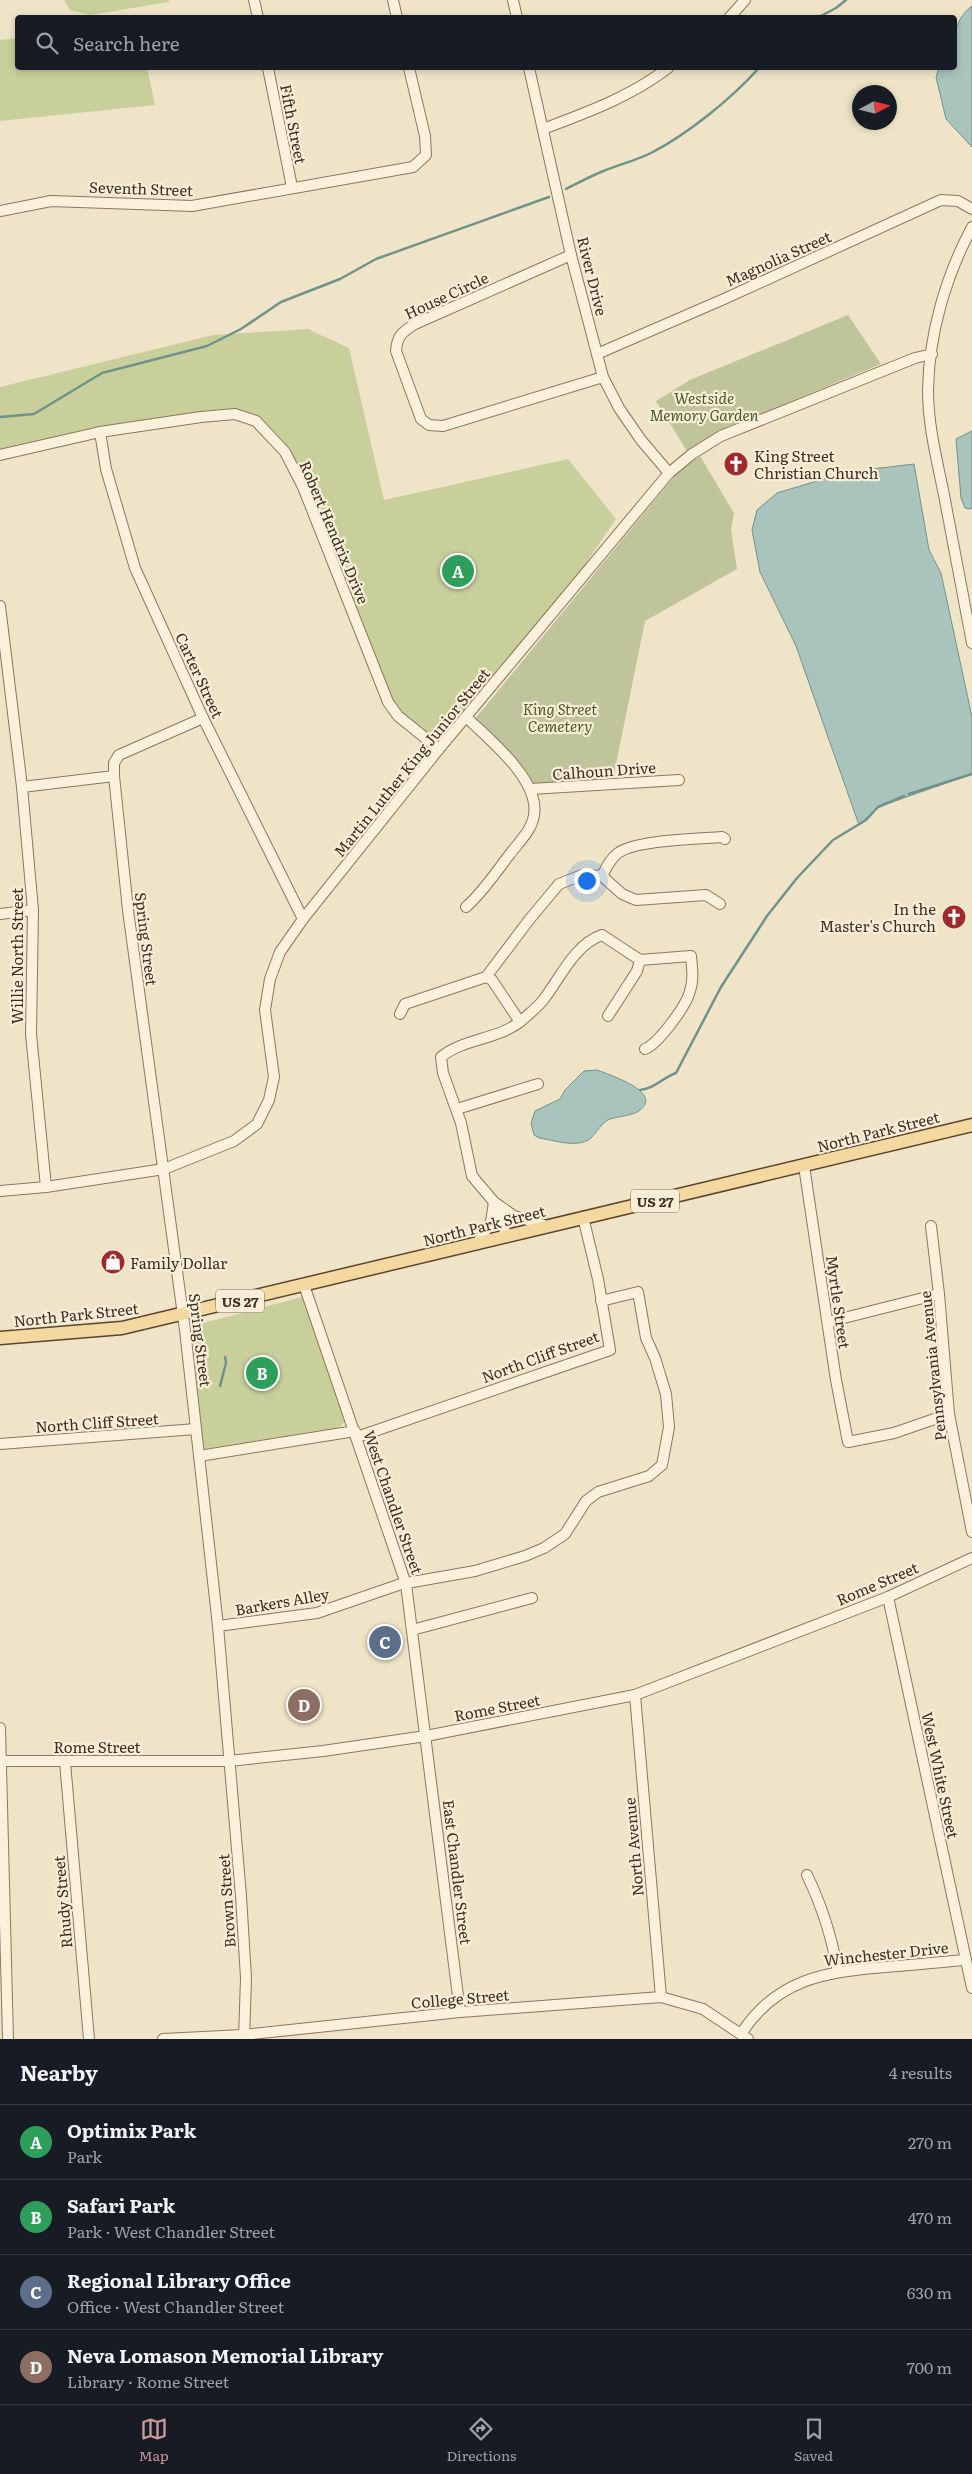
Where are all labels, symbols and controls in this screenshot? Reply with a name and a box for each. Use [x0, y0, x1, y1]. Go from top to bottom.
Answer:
search box [15, 15, 957, 70]
icon: search [33, 29, 61, 57]
text: Search here [73, 29, 180, 57]
street label: Fifth Street [275, 82, 313, 166]
north arrow [852, 85, 897, 130]
street label: Seventh Street [89, 175, 193, 201]
street label: Magnolia Street [721, 224, 835, 292]
street label: River Drive [572, 234, 614, 318]
street label: House Circle [400, 265, 492, 325]
park label: Westside Memory Garden [649, 386, 759, 426]
place label: King Street Christian Church [754, 444, 878, 484]
church icon: King Street Christian Church [723, 451, 749, 477]
street label: Robert Hendrix Drive [294, 457, 376, 607]
pin: A [442, 552, 474, 590]
street label: Carter Street [170, 628, 230, 722]
street label: Martin Luther King Junior Street [327, 663, 495, 861]
park label: King Street Cemetery [523, 697, 597, 737]
street label: Calhoun Drive [551, 755, 657, 785]
your location [574, 868, 600, 894]
street label: Willie North Street [5, 888, 28, 1024]
street label: Spring Street [130, 891, 164, 987]
place label: In the Master's Church [819, 897, 936, 937]
church icon: In the Master's Church [941, 904, 967, 930]
street label: North Park Street [814, 1105, 942, 1157]
road number: US 27 [631, 1190, 679, 1212]
street label: North Park Street [420, 1199, 548, 1251]
shop icon: Family Dollar [100, 1249, 126, 1275]
place label: Family Dollar [130, 1251, 227, 1274]
street label: Myrtle Street [821, 1254, 857, 1350]
road number: US 27 [216, 1290, 264, 1312]
street label: Pennsylvania Avenue [913, 1290, 951, 1442]
street label: Spring Street [184, 1292, 218, 1388]
street label: North Park Street [12, 1296, 140, 1332]
street label: North Cliff Street [478, 1324, 602, 1388]
pin: B [246, 1354, 278, 1392]
street label: North Cliff Street [35, 1406, 159, 1438]
street label: West Chandler Street [359, 1427, 429, 1577]
street label: Rome Street [832, 1555, 922, 1611]
street label: Barkers Alley [233, 1581, 331, 1621]
pin: C [369, 1623, 401, 1661]
pin: D [288, 1686, 320, 1724]
street label: Rome Street [452, 1687, 542, 1727]
street label: West White Street [916, 1710, 966, 1840]
street label: Rome Street [53, 1735, 141, 1758]
street label: North Avenue [617, 1796, 649, 1897]
street label: East Chandler Street [438, 1798, 478, 1946]
street label: Brown Street [211, 1853, 241, 1949]
street label: Rhudy Street [46, 1855, 78, 1949]
street label: Winchester Drive [822, 1935, 950, 1971]
street label: College Street [410, 1982, 510, 2014]
text: Nearby [20, 2056, 98, 2087]
text: 4 results [889, 2060, 952, 2084]
text: Optimix Park [67, 2116, 196, 2144]
text: A [30, 2130, 42, 2154]
text: 270 m [908, 2130, 952, 2154]
text: Park [67, 2144, 102, 2168]
text: Safari Park [67, 2191, 175, 2219]
text: B [30, 2205, 42, 2229]
text: 470 m [908, 2205, 952, 2229]
text: Park · West Chandler Street [67, 2219, 275, 2243]
text: Regional Library Office [67, 2266, 291, 2294]
text: C [30, 2280, 42, 2304]
text: 630 m [907, 2280, 952, 2304]
text: Office · West Chandler Street [67, 2294, 284, 2318]
text: Neva Lomason Memorial Library [67, 2341, 383, 2369]
text: D [30, 2355, 42, 2379]
text: 700 m [907, 2355, 952, 2379]
text: Library · Rome Street [67, 2369, 229, 2393]
tab: Map [139, 2415, 169, 2465]
tab: Directions [446, 2415, 516, 2465]
tab: Saved [794, 2415, 833, 2465]

